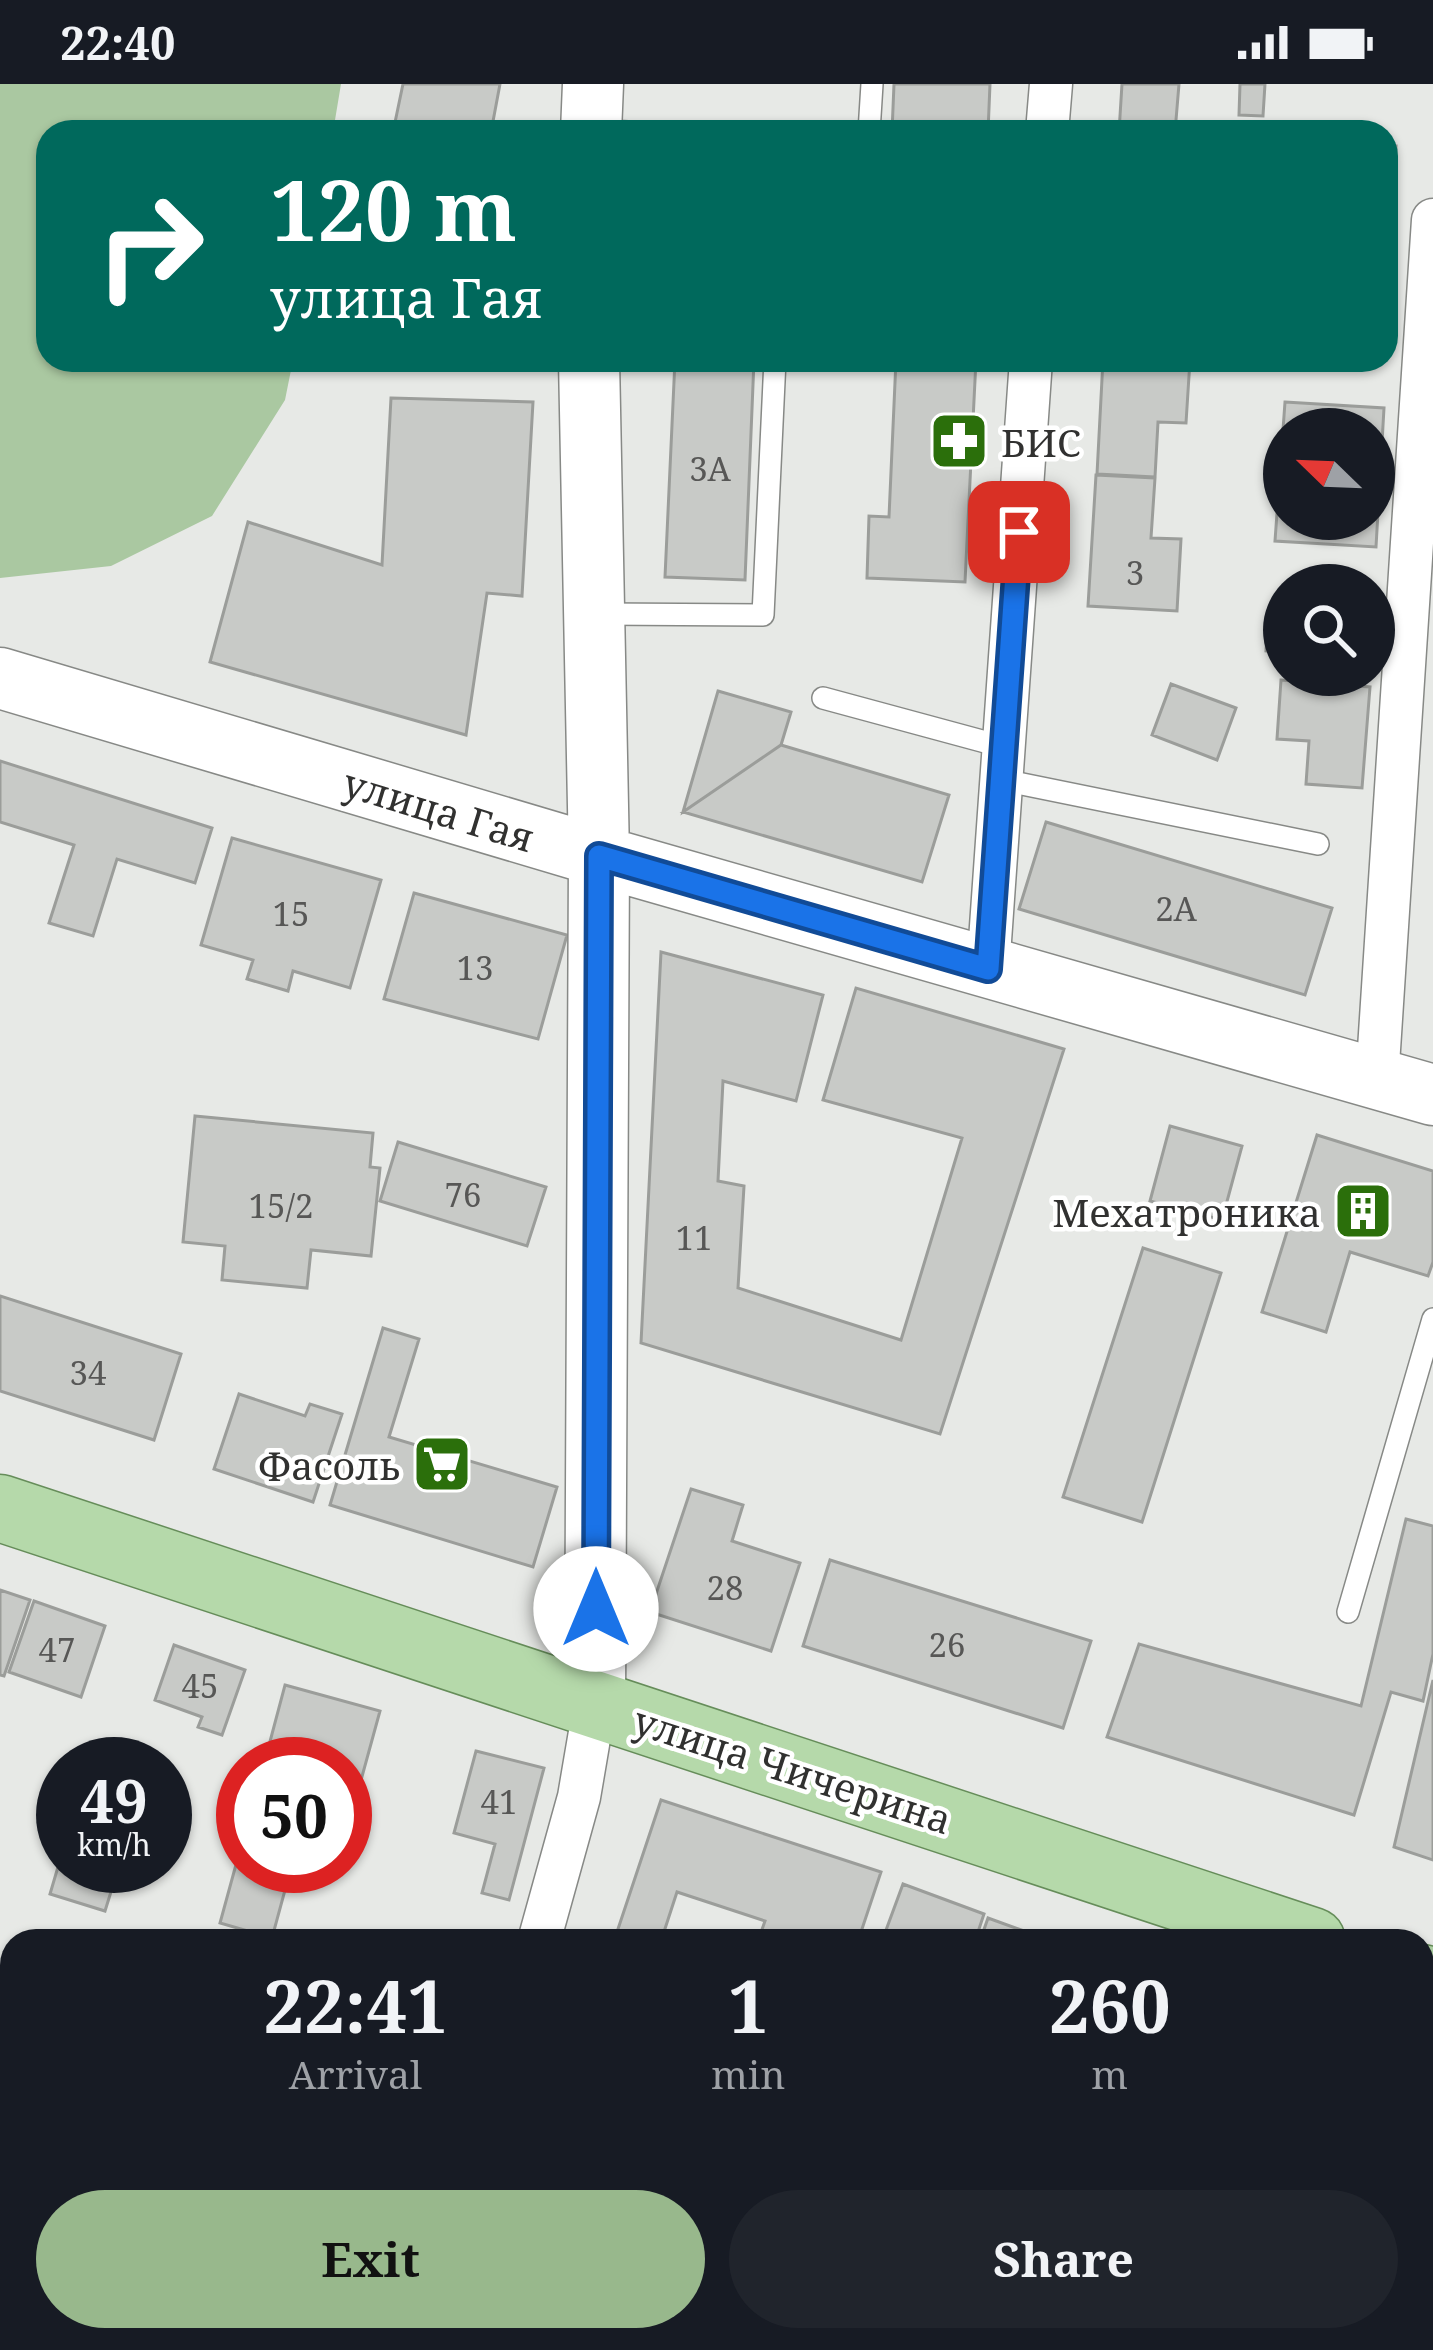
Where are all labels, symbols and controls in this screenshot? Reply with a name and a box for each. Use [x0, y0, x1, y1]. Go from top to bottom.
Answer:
text: 22:40 [60, 12, 175, 73]
text: 120 m [270, 151, 517, 266]
icon: right [72, 168, 228, 324]
text: улица Гая [270, 260, 543, 334]
north arrow [1263, 408, 1395, 540]
map controls [1263, 408, 1395, 696]
pharmacy icon: БИС [928, 410, 990, 472]
place label: БИС [1001, 415, 1081, 468]
house number: 3А [689, 446, 732, 491]
pin [968, 481, 1070, 583]
icon: arrive [986, 499, 1052, 565]
house number: 3 [1126, 550, 1144, 595]
button: search [1263, 564, 1395, 696]
street label: улица Гая [337, 755, 541, 863]
house number: 2А [1155, 886, 1198, 931]
house number: 15 [273, 891, 309, 936]
house number: 13 [457, 945, 493, 990]
house number: 76 [445, 1172, 481, 1217]
building icon: Мехатроника [1332, 1180, 1394, 1242]
house number: 15/2 [249, 1183, 313, 1228]
place label: Мехатроника [1052, 1185, 1321, 1238]
house number: 11 [676, 1215, 712, 1260]
house number: 34 [70, 1350, 106, 1395]
supermarket icon: Фасоль [411, 1433, 473, 1495]
place label: Фасоль [258, 1438, 400, 1491]
position arrow [533, 1546, 659, 1672]
house number: 28 [707, 1565, 743, 1610]
house number: 26 [929, 1622, 965, 1667]
house number: 47 [39, 1627, 75, 1672]
house number: 45 [182, 1663, 218, 1708]
street label: улица Чичерина [627, 1693, 959, 1845]
speed limit sign: 50 [216, 1737, 372, 1893]
text: 49 [80, 1759, 148, 1841]
house number: 41 [481, 1779, 517, 1824]
text: km/h [77, 1824, 151, 1865]
text: 22:41 [263, 1956, 448, 2054]
text: 1 [728, 1956, 769, 2054]
text: 260 [1049, 1956, 1171, 2054]
text: Arrival [289, 2047, 422, 2100]
text: min [711, 2047, 786, 2100]
text: m [1091, 2047, 1128, 2100]
button: Exit [36, 2190, 705, 2328]
button: Share [729, 2190, 1398, 2328]

